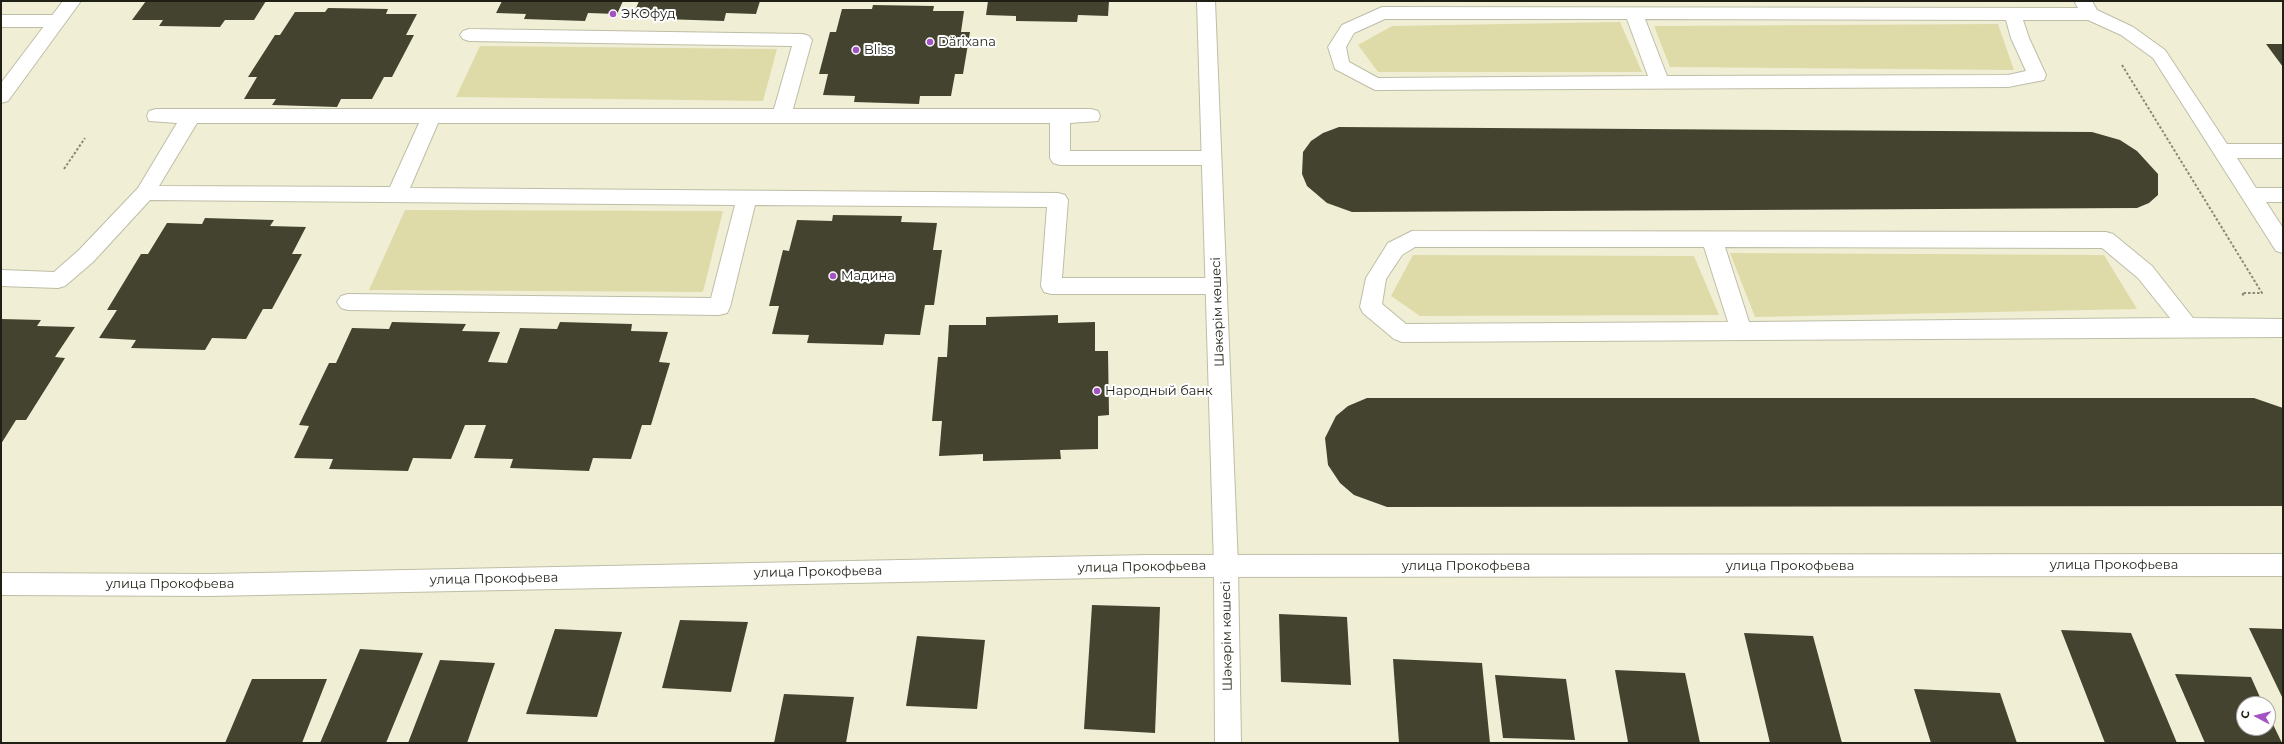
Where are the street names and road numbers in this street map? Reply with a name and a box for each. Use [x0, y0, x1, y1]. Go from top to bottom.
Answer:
street label: Шәкәрім көшесі [1208, 257, 1228, 367]
street label: улица Прокофьева [2050, 557, 2178, 573]
street label: улица Прокофьева [1078, 558, 1206, 576]
street label: улица Прокофьева [1402, 558, 1530, 574]
street label: улица Прокофьева [1726, 558, 1854, 574]
street label: улица Прокофьева [754, 563, 882, 581]
street label: улица Прокофьева [430, 570, 558, 588]
street label: улица Прокофьева [106, 576, 234, 592]
street label: Шәкәрім көшесі [1218, 581, 1236, 691]

